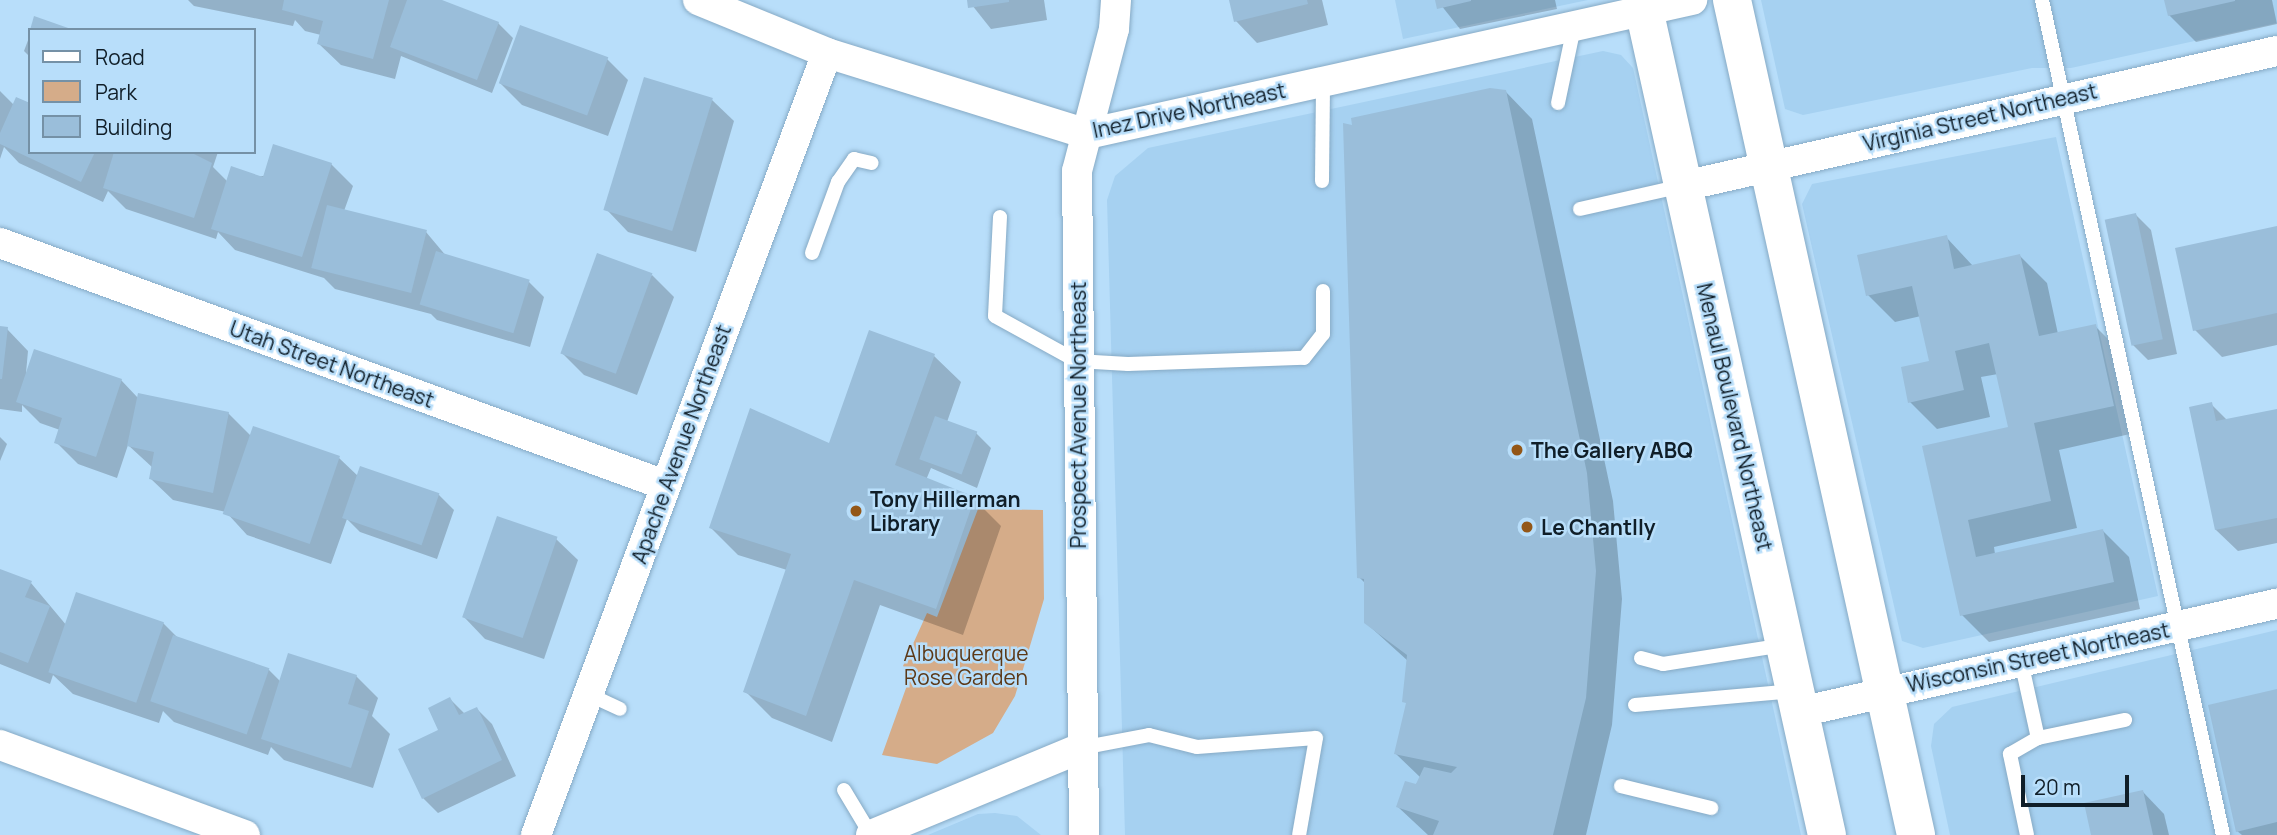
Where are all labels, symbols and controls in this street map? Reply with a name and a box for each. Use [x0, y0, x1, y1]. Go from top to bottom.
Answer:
legend [28, 28, 256, 154]
text: Road [95, 43, 145, 71]
street label: Inez Drive Northeast [1090, 77, 1288, 143]
text: Park [95, 78, 137, 106]
street label: Virginia Street Northeast [1861, 78, 2099, 156]
text: Building [95, 113, 172, 141]
street label: Menaul Boulevard Northeast [1692, 281, 1778, 553]
street label: Prospect Avenue Northeast [1065, 282, 1091, 548]
street label: Utah Street Northeast [226, 315, 438, 413]
street label: Apache Avenue Northeast [626, 321, 736, 567]
place label: The Gallery ABQ [1531, 437, 1693, 463]
marker: The Gallery ABQ [1509, 442, 1525, 458]
place label: Tony Hillerman Library [870, 486, 1021, 536]
marker: Tony Hillerman Library [848, 503, 864, 519]
place label: Le Chantlly [1541, 514, 1656, 540]
marker: Le Chantlly [1519, 519, 1535, 535]
street label: Wisconsin Street Northeast [1904, 617, 2172, 697]
park label: Albuquerque Rose Garden [903, 640, 1029, 690]
scale bar [2025, 762, 2134, 806]
text: 20 m [2034, 773, 2081, 801]

